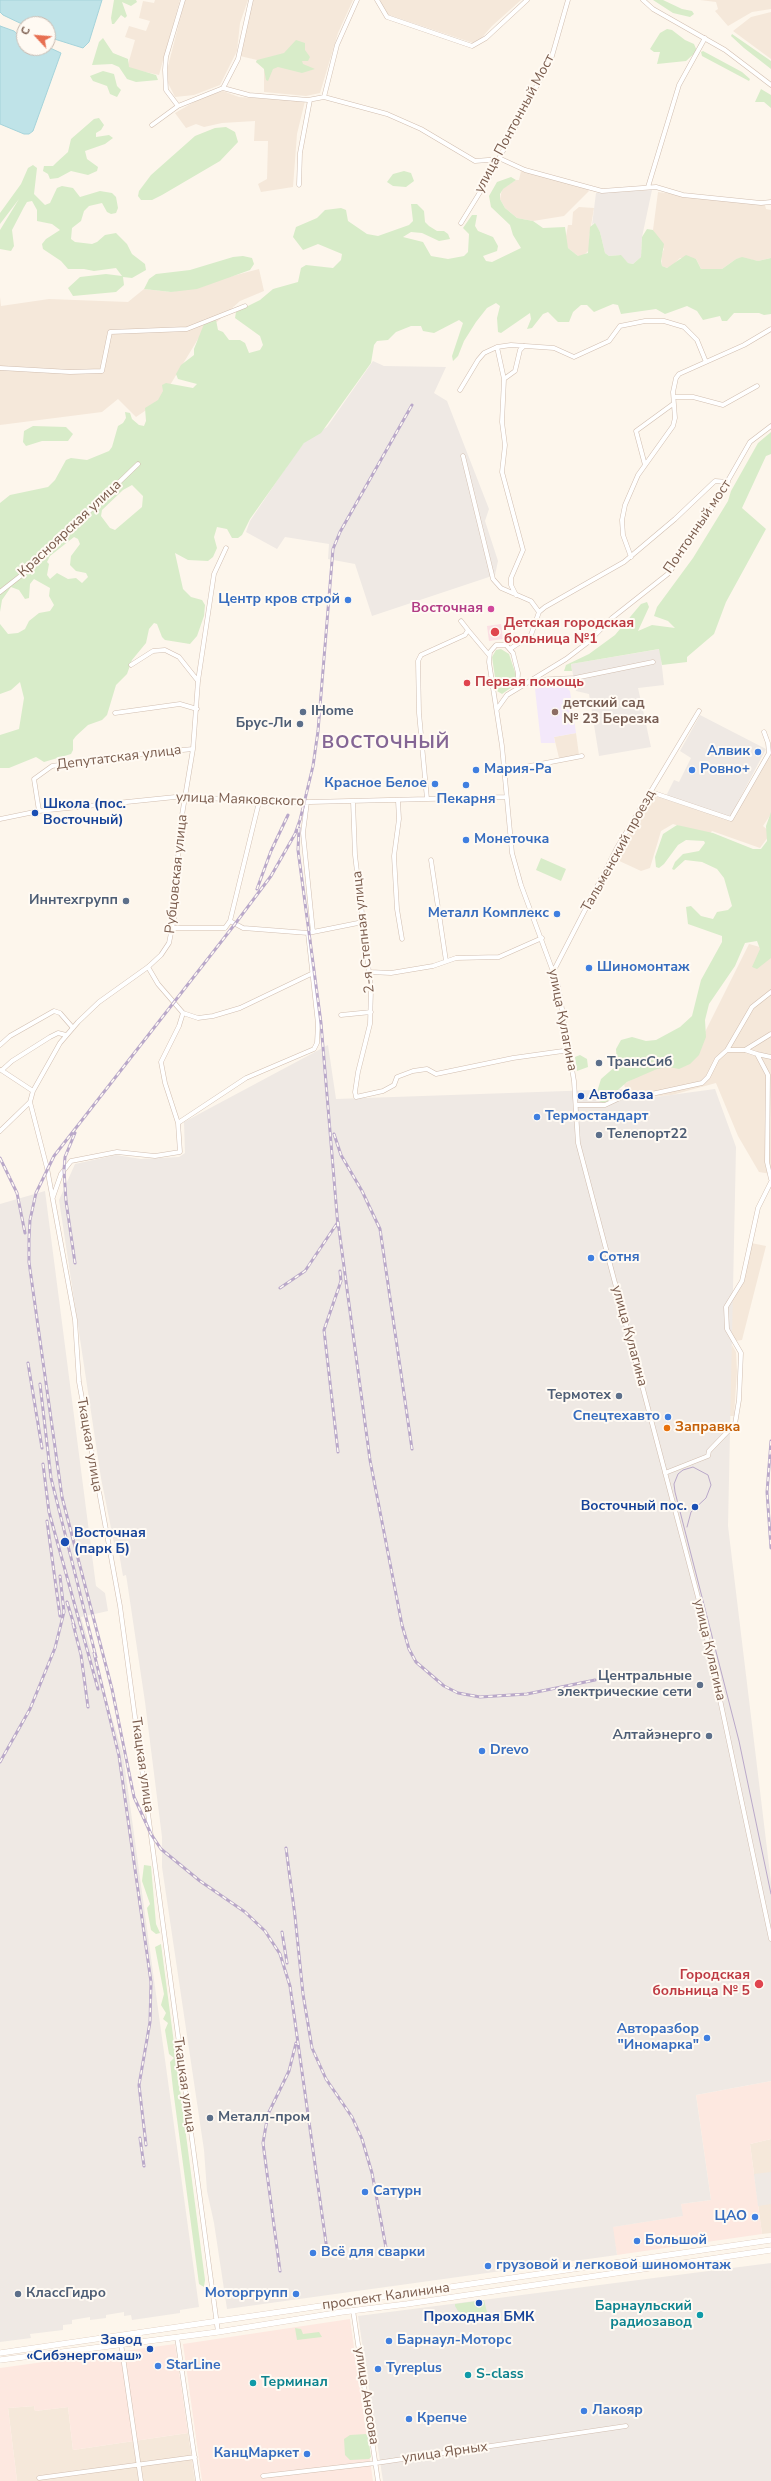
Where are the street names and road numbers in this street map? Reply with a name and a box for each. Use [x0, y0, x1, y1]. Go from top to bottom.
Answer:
street label: улица Понтонный Мост [471, 52, 559, 196]
street label: Красноярская улица [15, 477, 125, 581]
street label: Понтонный мост [660, 477, 736, 577]
street label: Депутатская улица [56, 742, 182, 774]
street label: Тальменский проезд [578, 787, 660, 915]
street label: улица Маяковского [175, 789, 305, 811]
street label: Рубцовская улица [162, 814, 192, 934]
street label: 2-я Степная улица [349, 870, 379, 994]
street label: улица Кулагина [544, 967, 580, 1073]
street label: улица Кулагина [607, 1284, 651, 1388]
street label: Ткацкая улица [72, 1396, 106, 1494]
street label: улица Кулагина [689, 1598, 729, 1702]
street label: Ткацкая улица [127, 1716, 157, 1814]
street label: Ткацкая улица [169, 2036, 199, 2134]
street label: проспект Калинина [321, 2280, 451, 2314]
street label: улица Аносова [350, 2346, 382, 2446]
street label: улица Ярных [401, 2439, 489, 2467]

